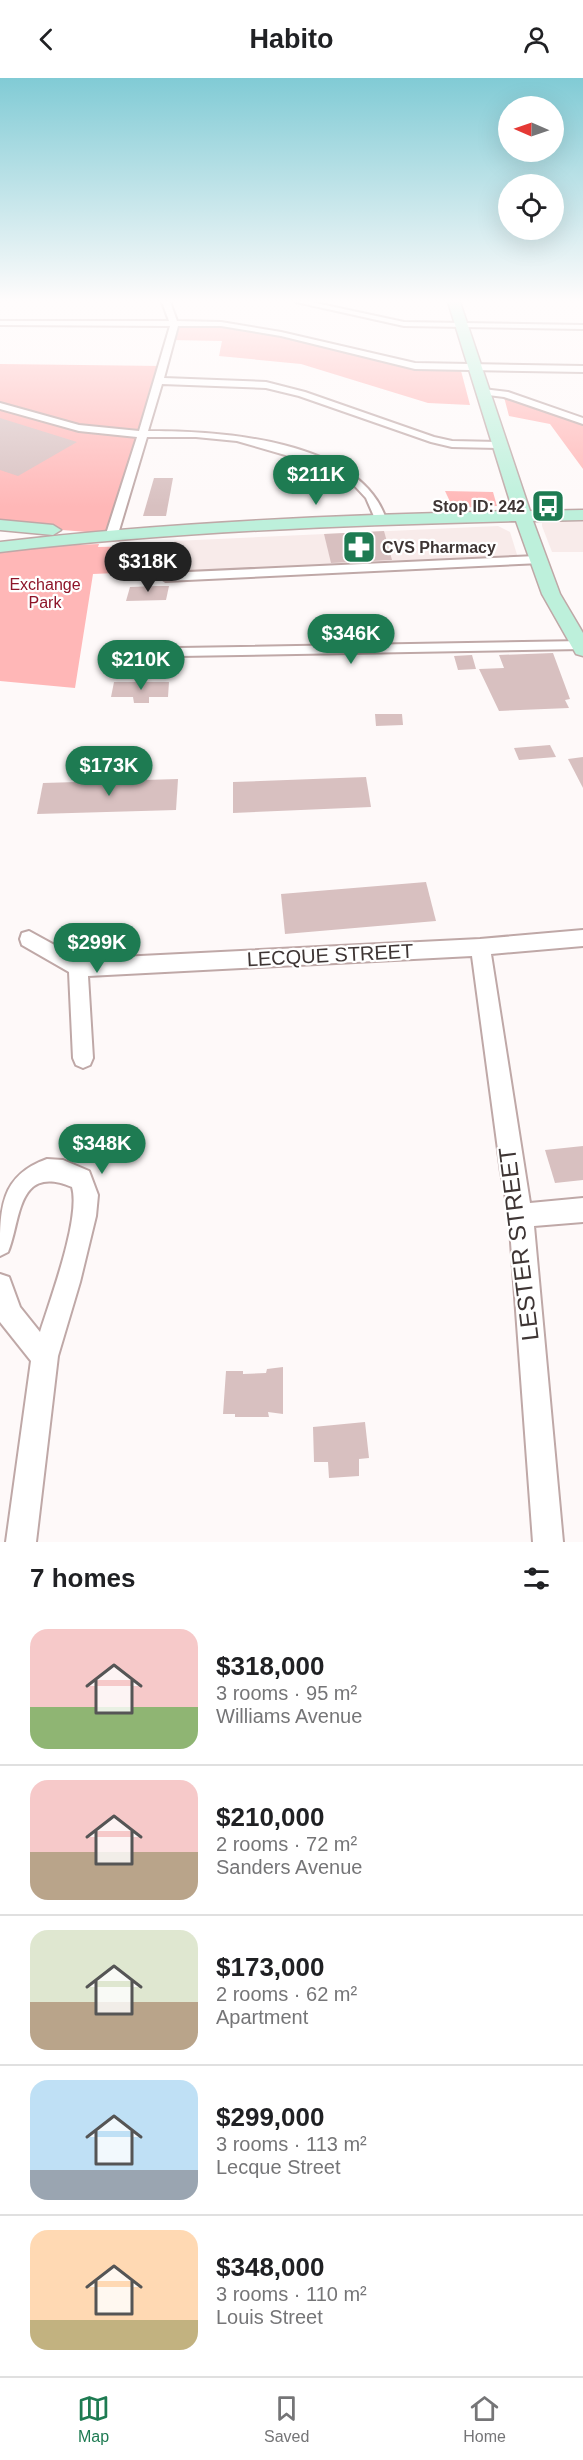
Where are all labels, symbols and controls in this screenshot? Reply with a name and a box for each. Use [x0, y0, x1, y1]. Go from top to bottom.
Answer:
icon: back [30, 23, 63, 56]
icon: person [520, 23, 553, 56]
text: Habito [250, 24, 334, 54]
north arrow [498, 96, 564, 162]
map controls [498, 96, 564, 240]
button: locate [498, 174, 564, 240]
pin: $211K [274, 455, 358, 506]
text: $211K [287, 463, 345, 485]
bus stop icon: Stop ID: 242 [530, 488, 566, 524]
place label: Stop ID: 242 [433, 498, 525, 515]
pharmacy icon: CVS Pharmacy [341, 529, 377, 565]
place label: CVS Pharmacy [382, 539, 496, 556]
pin: $318K [106, 542, 190, 593]
text: $318K [119, 550, 177, 572]
park label: Exchange Park [9, 576, 81, 611]
pin: $346K [309, 614, 393, 665]
text: $346K [322, 622, 380, 644]
pin: $210K [99, 640, 183, 691]
text: $210K [112, 648, 170, 670]
pin: $173K [67, 746, 151, 797]
text: $173K [80, 754, 138, 776]
pin: $299K [55, 923, 139, 974]
text: $299K [68, 931, 126, 953]
street label: LECQUE STREET [246, 940, 414, 970]
pin: $348K [60, 1124, 144, 1175]
text: $348K [73, 1132, 131, 1154]
street label: LESTER STREET [493, 1145, 544, 1342]
icon: filters [520, 1562, 553, 1595]
text: 7 homes [30, 1563, 136, 1593]
text: $318,000 [216, 1651, 324, 1681]
icon: home [78, 1653, 150, 1725]
text: 3 rooms · 95 m² [216, 1682, 357, 1704]
text: Williams Avenue [216, 1705, 362, 1727]
text: $210,000 [216, 1802, 324, 1832]
icon: home [78, 1804, 150, 1876]
text: 2 rooms · 72 m² [216, 1833, 357, 1855]
text: Sanders Avenue [216, 1856, 362, 1878]
text: $173,000 [216, 1952, 324, 1982]
icon: home [78, 1954, 150, 2026]
text: 2 rooms · 62 m² [216, 1983, 357, 2005]
text: Apartment [216, 2006, 308, 2028]
text: $299,000 [216, 2102, 324, 2132]
icon: home [78, 2104, 150, 2176]
text: 3 rooms · 113 m² [216, 2133, 367, 2155]
text: Lecque Street [216, 2156, 341, 2178]
text: $348,000 [216, 2252, 324, 2282]
icon: home [78, 2254, 150, 2326]
text: 3 rooms · 110 m² [216, 2283, 367, 2305]
text: Louis Street [216, 2306, 323, 2328]
tab: Map [77, 2392, 110, 2446]
tab: Saved [264, 2392, 309, 2446]
tab: Home [463, 2392, 506, 2446]

